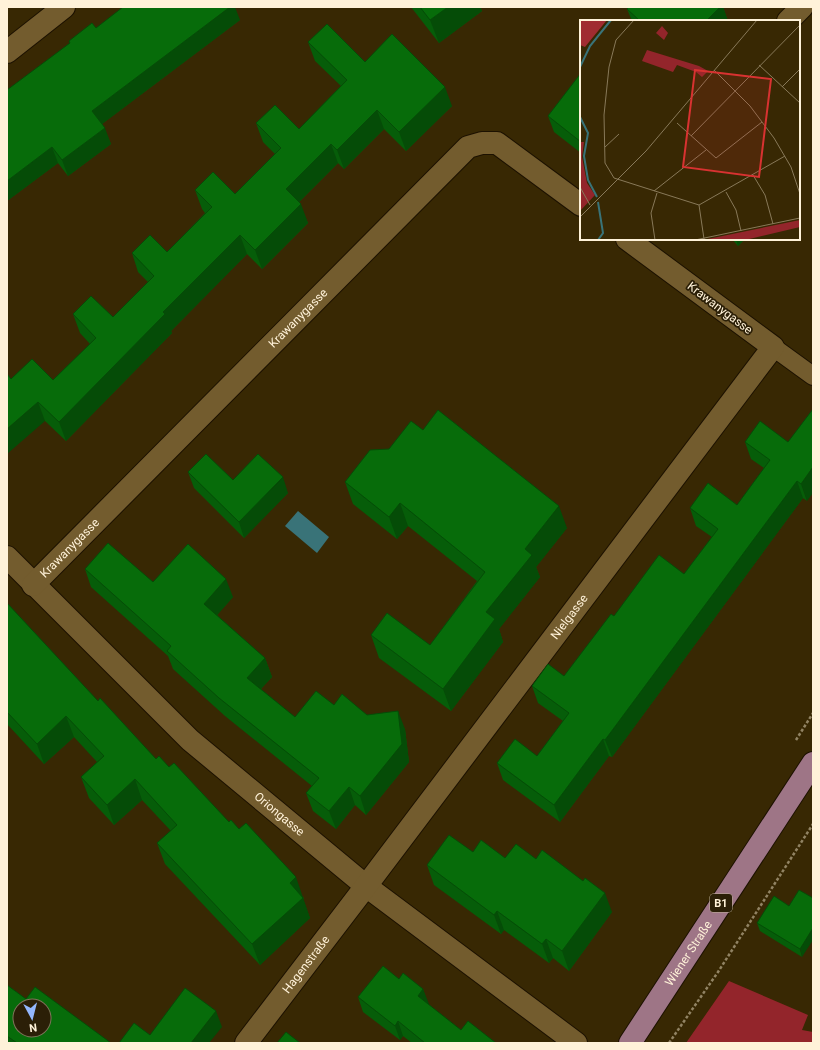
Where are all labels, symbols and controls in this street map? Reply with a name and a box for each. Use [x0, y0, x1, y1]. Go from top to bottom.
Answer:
inset map [580, 20, 800, 240]
street label: Krawanygasse [685, 279, 755, 337]
street label: Krawanygasse [266, 286, 330, 351]
street label: Krawanygasse [37, 516, 102, 581]
street label: Nielgasse [548, 591, 591, 642]
street label: Oriongasse [252, 789, 307, 839]
road number: B1 [710, 894, 732, 912]
street label: Wiener Straße [662, 918, 715, 989]
street label: Hagenstraße [280, 933, 333, 996]
north arrow [12, 998, 52, 1038]
text: N [28, 1021, 38, 1034]

